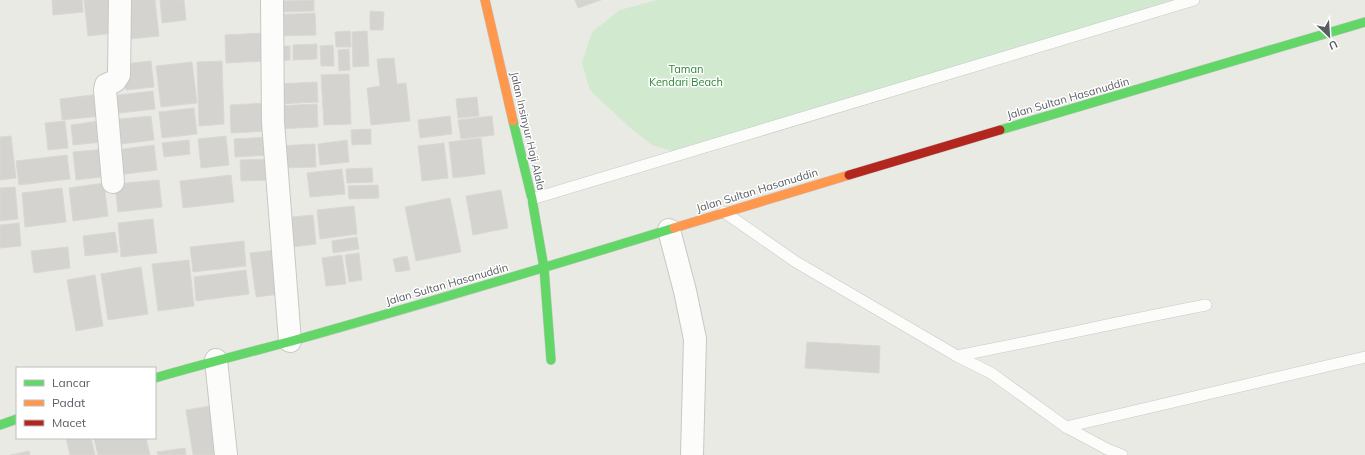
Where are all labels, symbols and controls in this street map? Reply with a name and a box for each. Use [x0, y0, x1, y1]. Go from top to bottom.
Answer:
north arrow [1309, 16, 1349, 56]
text: U [1327, 37, 1340, 53]
park label: Taman Kendari Beach [649, 62, 723, 89]
street label: Jalan Insinyur Haji Alala [508, 70, 548, 192]
street label: Jalan Sultan Hasanuddin [1005, 74, 1131, 122]
street label: Jalan Sultan Hasanuddin [694, 165, 820, 215]
street label: Jalan Sultan Hasanuddin [384, 260, 510, 308]
legend [16, 367, 156, 439]
text: Lancar [52, 375, 91, 390]
text: Padat [52, 395, 85, 410]
text: Macet [52, 415, 86, 430]

